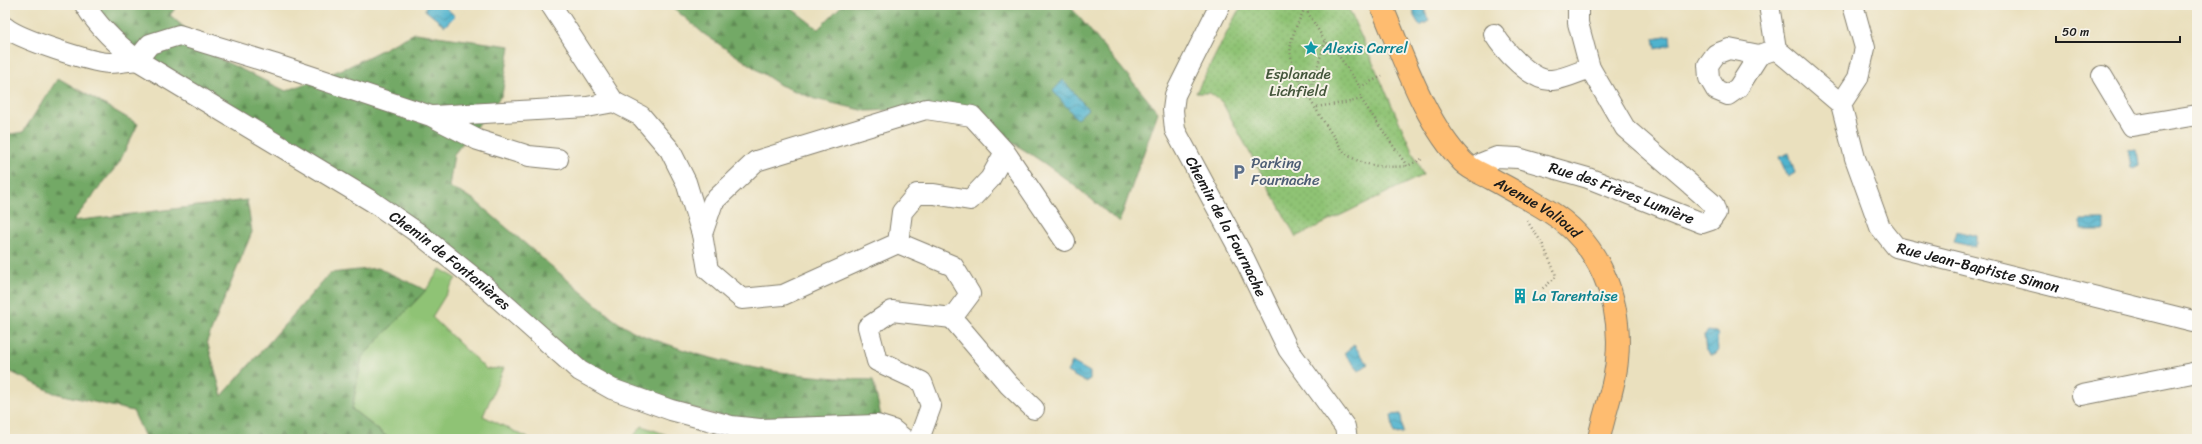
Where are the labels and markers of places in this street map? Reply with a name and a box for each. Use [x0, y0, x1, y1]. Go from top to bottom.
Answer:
place label: Alexis Carrel [1322, 35, 1409, 61]
place icon: Alexis Carrel [1302, 39, 1320, 57]
place label: Parking Fournache [1251, 150, 1320, 193]
parking icon: Parking Fournache [1230, 163, 1248, 181]
place label: La Tarentaise [1532, 283, 1618, 309]
building icon: La Tarentaise [1511, 287, 1529, 305]

